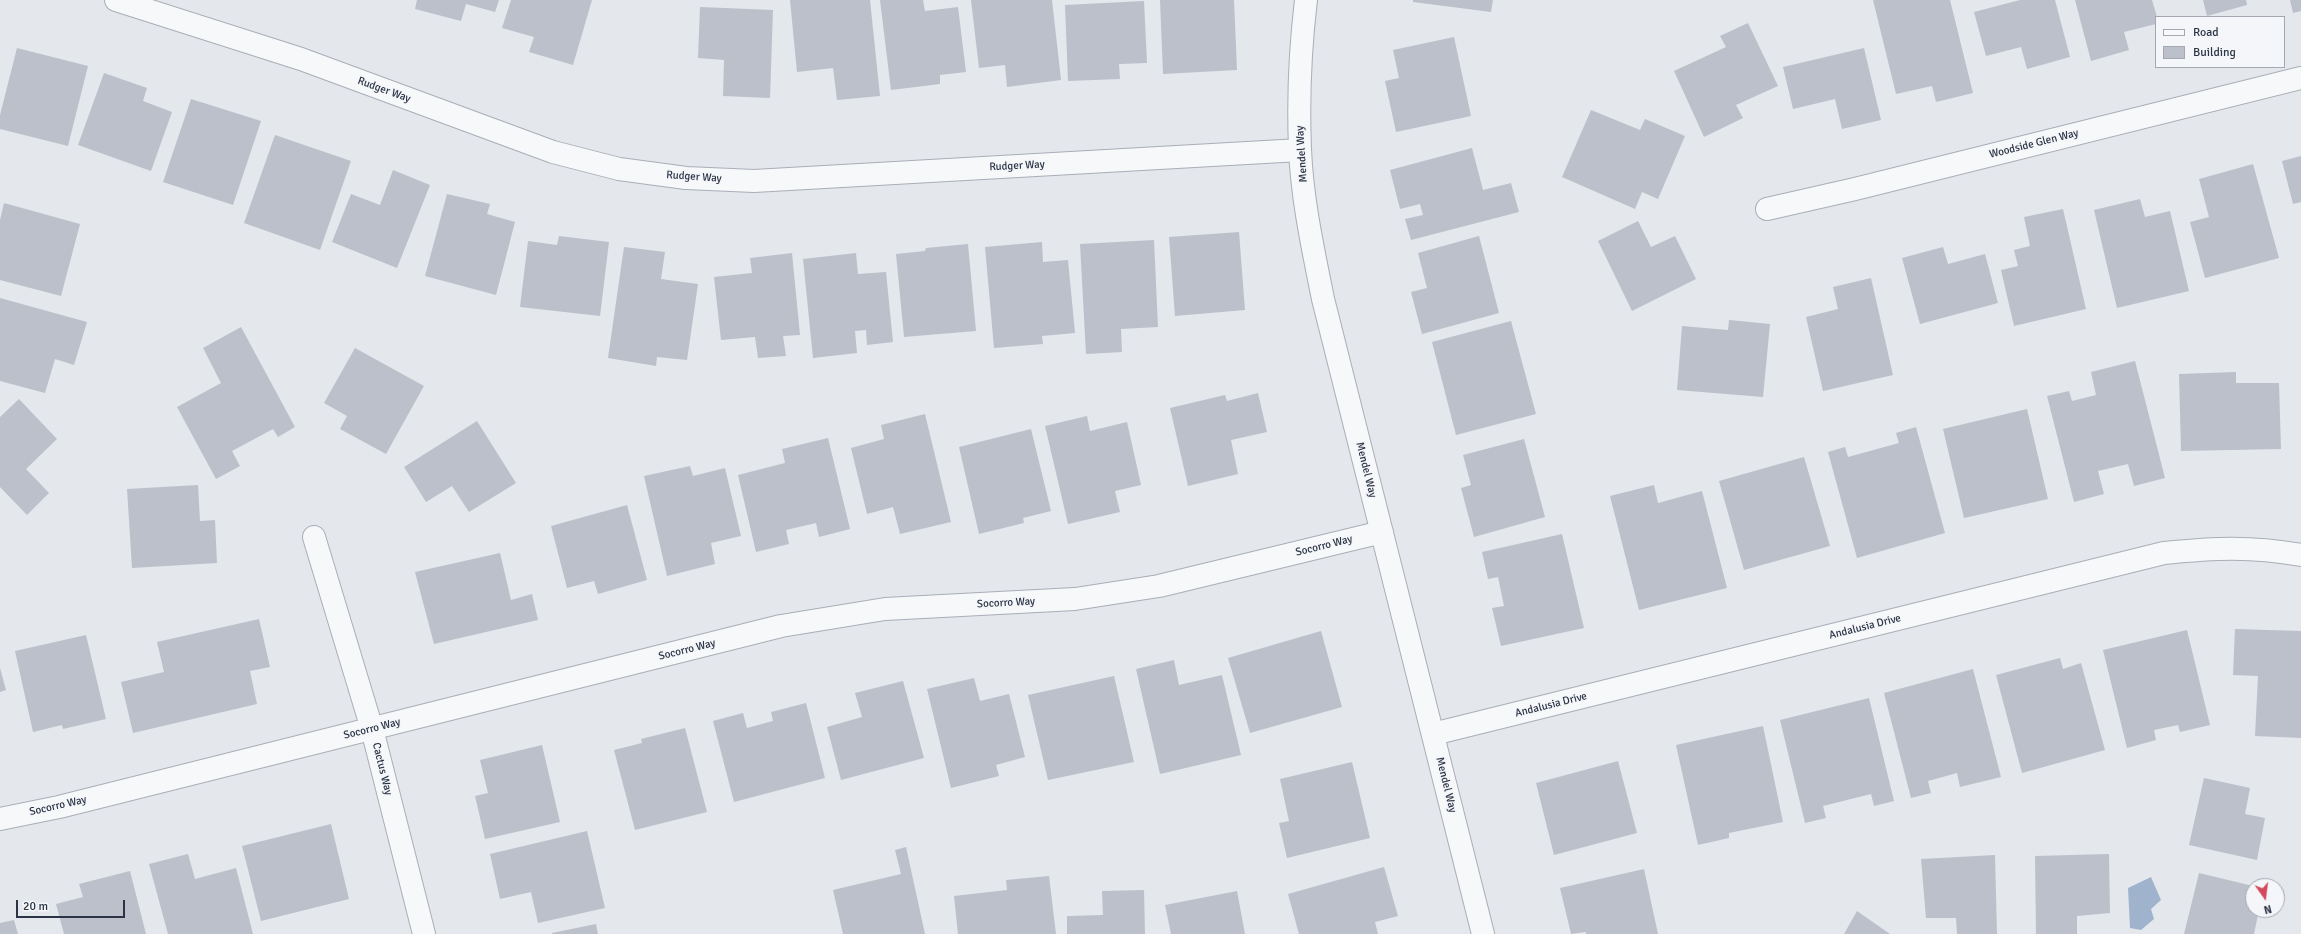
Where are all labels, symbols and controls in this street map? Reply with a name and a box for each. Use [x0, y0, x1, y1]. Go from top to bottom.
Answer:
legend [2155, 16, 2285, 68]
text: Road [2193, 25, 2219, 40]
text: Building [2193, 45, 2236, 60]
street label: Rudger Way [356, 74, 412, 106]
street label: Mendel Way [1293, 125, 1311, 183]
street label: Woodside Glen Way [1988, 127, 2080, 161]
street label: Rudger Way [989, 158, 1045, 174]
street label: Rudger Way [666, 168, 722, 186]
street label: Mendel Way [1353, 441, 1379, 499]
street label: Socorro Way [1294, 533, 1354, 559]
street label: Socorro Way [977, 595, 1035, 611]
street label: Andalusia Drive [1828, 612, 1902, 642]
street label: Socorro Way [657, 637, 717, 663]
street label: Andalusia Drive [1514, 690, 1588, 720]
street label: Socorro Way [342, 716, 402, 742]
street label: Cactus Way [369, 741, 395, 797]
street label: Mendel Way [1433, 756, 1459, 814]
street label: Socorro Way [28, 793, 88, 819]
north arrow [2245, 878, 2285, 918]
scale bar [18, 892, 127, 918]
text: 20 m [23, 899, 48, 914]
text: N [2262, 902, 2273, 916]

